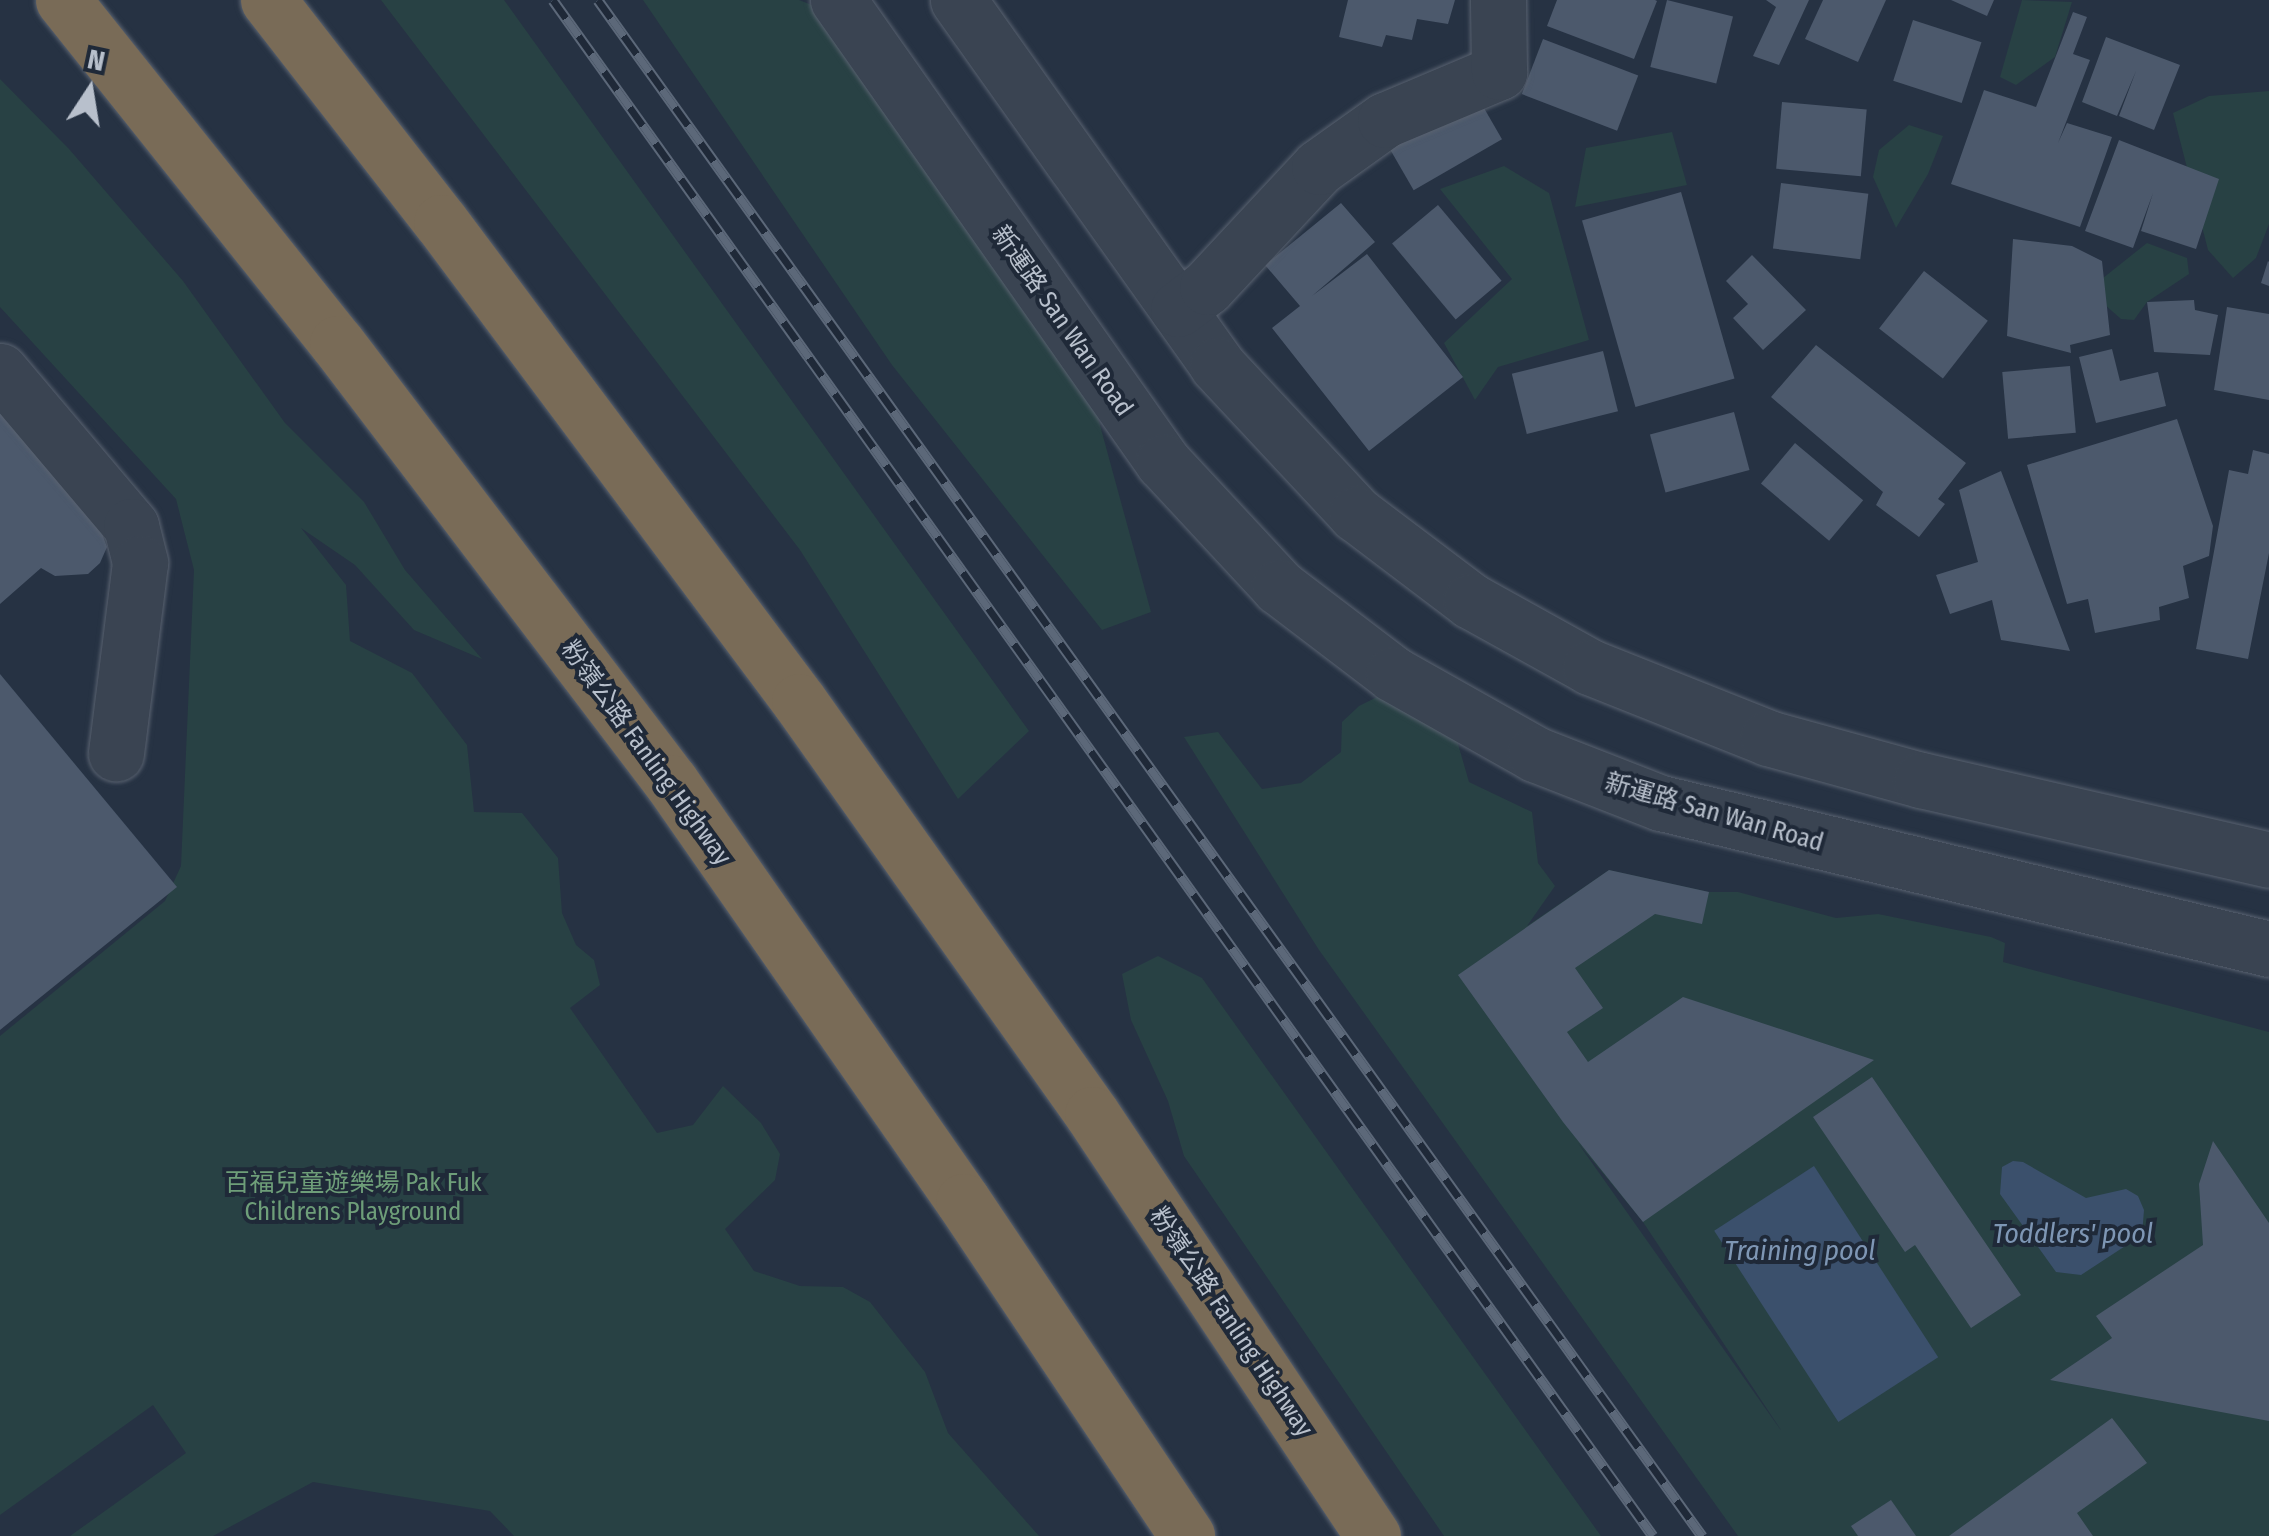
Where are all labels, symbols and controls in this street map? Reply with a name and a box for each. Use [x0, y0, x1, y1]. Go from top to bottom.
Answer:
north arrow [40, 40, 140, 140]
text: N [85, 42, 108, 78]
street label: 新運路 San Wan Road [985, 220, 1139, 422]
street label: 粉嶺公路 Fanling Highway [555, 635, 737, 871]
street label: 新運路 San Wan Road [1601, 767, 1827, 859]
park label: 百福兒童遊樂場 Pak Fuk Childrens Playground [224, 1169, 482, 1228]
street label: 粉嶺公路 Fanling Highway [1143, 1202, 1319, 1442]
water label: Toddlers' pool [1993, 1217, 2153, 1251]
water label: Training pool [1724, 1234, 1876, 1268]

